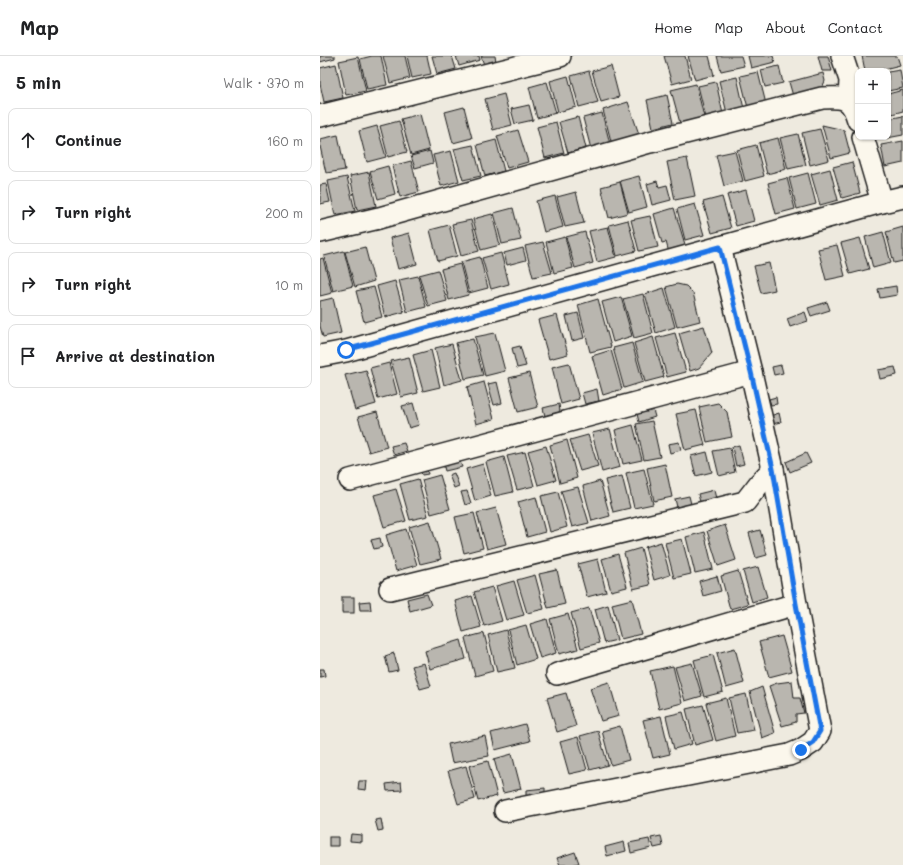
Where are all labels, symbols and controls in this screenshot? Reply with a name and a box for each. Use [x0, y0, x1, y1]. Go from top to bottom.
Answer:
text: Map [20, 15, 59, 40]
text: Home [654, 18, 692, 37]
text: Map [714, 18, 743, 37]
text: About [765, 18, 806, 37]
text: Contact [828, 18, 883, 37]
map controls [855, 68, 891, 140]
button: + [855, 68, 891, 104]
text: 5 min [16, 71, 61, 93]
text: Walk · 370 m [223, 74, 304, 91]
button: − [855, 104, 891, 140]
icon: ahead [17, 129, 39, 151]
text: Continue [55, 130, 122, 150]
text: 160 m [267, 132, 303, 149]
icon: right [17, 201, 39, 223]
text: Turn right [55, 202, 132, 222]
text: 200 m [265, 204, 303, 221]
icon: right [17, 273, 39, 295]
text: Turn right [55, 274, 132, 294]
text: 10 m [275, 276, 303, 293]
route start [337, 341, 355, 359]
icon: arrive [17, 345, 39, 367]
text: Arrive at destination [55, 346, 215, 366]
route end [792, 741, 810, 759]

